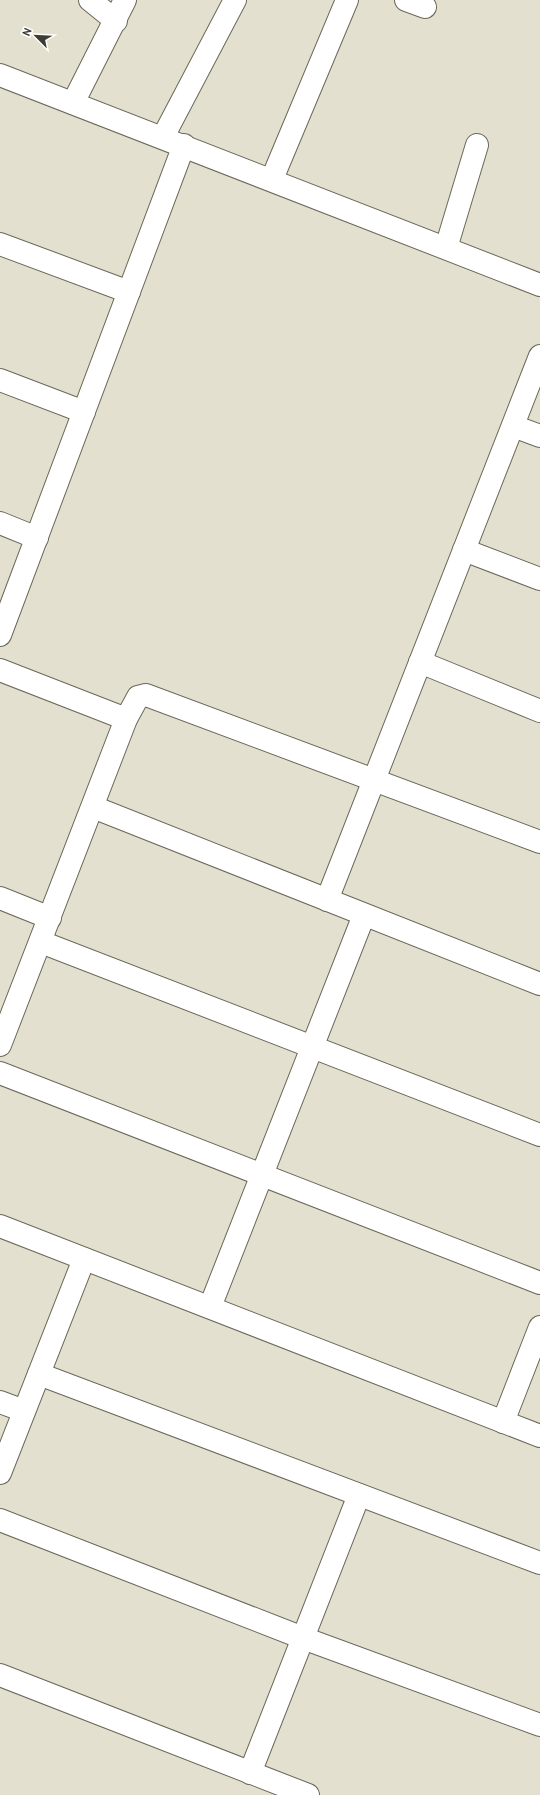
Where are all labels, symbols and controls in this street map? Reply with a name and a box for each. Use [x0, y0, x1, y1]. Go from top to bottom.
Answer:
north arrow [16, 16, 56, 56]
text: N [19, 26, 35, 38]

